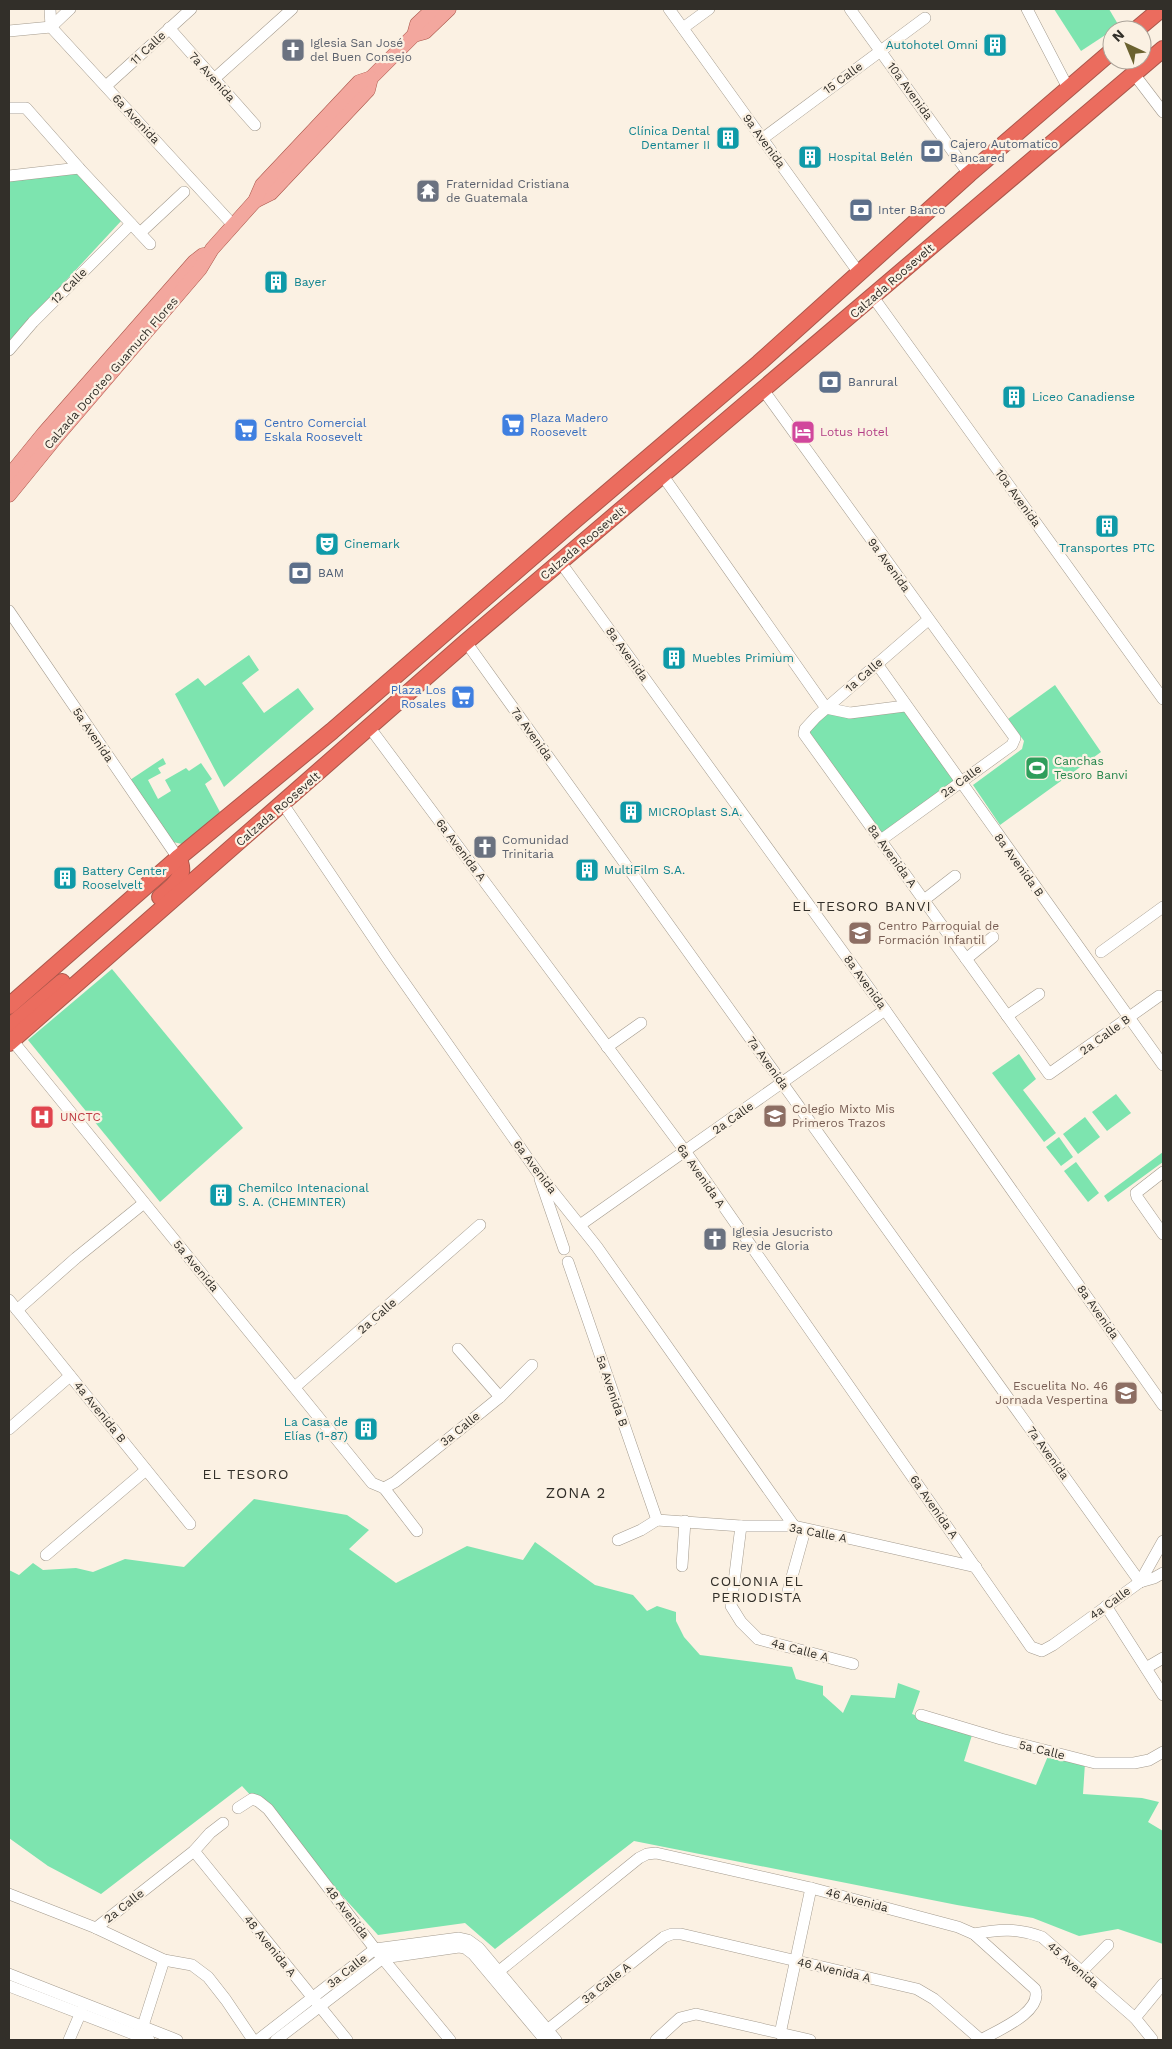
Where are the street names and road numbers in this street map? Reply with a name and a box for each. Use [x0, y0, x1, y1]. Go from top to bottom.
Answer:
street label: 11 Calle [128, 28, 168, 68]
street label: 7a Avenida [186, 49, 238, 105]
street label: 15 Calle [821, 59, 865, 97]
street label: 10a Avenida [884, 59, 936, 123]
street label: 6a Avenida [109, 91, 163, 147]
street label: 9a Avenida [740, 111, 788, 171]
street label: Calzada Roosevelt [847, 241, 937, 321]
street label: 12 Calle [48, 265, 90, 307]
street label: Calzada Doroteo Guamuch Flores [41, 294, 181, 452]
street label: 10a Avenida [992, 466, 1044, 530]
street label: Calzada Roosevelt [538, 503, 628, 583]
street label: 9a Avenida [865, 535, 913, 595]
street label: 8a Avenida [603, 624, 651, 684]
street label: 1a Calle [843, 655, 885, 695]
street label: 5a Avenida [70, 705, 116, 765]
street label: 7a Avenida [508, 705, 556, 763]
street label: 2a Calle [938, 762, 984, 800]
street label: Calzada Roosevelt [233, 769, 323, 849]
street label: 6a Avenida A [433, 816, 489, 884]
street label: 8a Avenida A [864, 822, 920, 890]
street label: 8a Avenida B [991, 831, 1047, 900]
street label: 8a Avenida [841, 952, 889, 1012]
street label: 2a Calle B [1077, 1012, 1133, 1058]
street label: 7a Avenida [744, 1034, 792, 1092]
street label: 2a Calle [710, 1099, 756, 1137]
street label: 6a Avenida [510, 1138, 560, 1197]
street label: 6a Avenida A [674, 1142, 728, 1211]
street label: 5a Avenida [170, 1237, 222, 1295]
street label: 8a Avenida [1074, 1282, 1122, 1342]
street label: 2a Calle [355, 1295, 399, 1337]
street label: 5a Avenida B [593, 1354, 631, 1429]
street label: 4a Avenida B [71, 1379, 129, 1446]
street label: 3a Calle [437, 1409, 483, 1449]
street label: 7a Avenida [1024, 1424, 1072, 1482]
street label: 6a Avenida A [907, 1473, 961, 1542]
street label: 3a Calle A [788, 1521, 848, 1545]
street label: 4a Calle [1087, 1583, 1133, 1623]
street label: 4a Calle A [770, 1636, 830, 1664]
street label: 5a Calle [1018, 1738, 1067, 1762]
street label: 48 Avenida [322, 1882, 372, 1942]
street label: 46 Avenida [824, 1885, 890, 1915]
street label: 2a Calle [101, 1886, 147, 1926]
street label: 48 Avenida A [241, 1912, 299, 1980]
street label: 45 Avenida [1044, 1939, 1102, 1991]
street label: 3a Calle [324, 1951, 370, 1991]
street label: 46 Avenida A [796, 1955, 872, 1985]
street label: 3a Calle A [579, 1959, 633, 2007]

